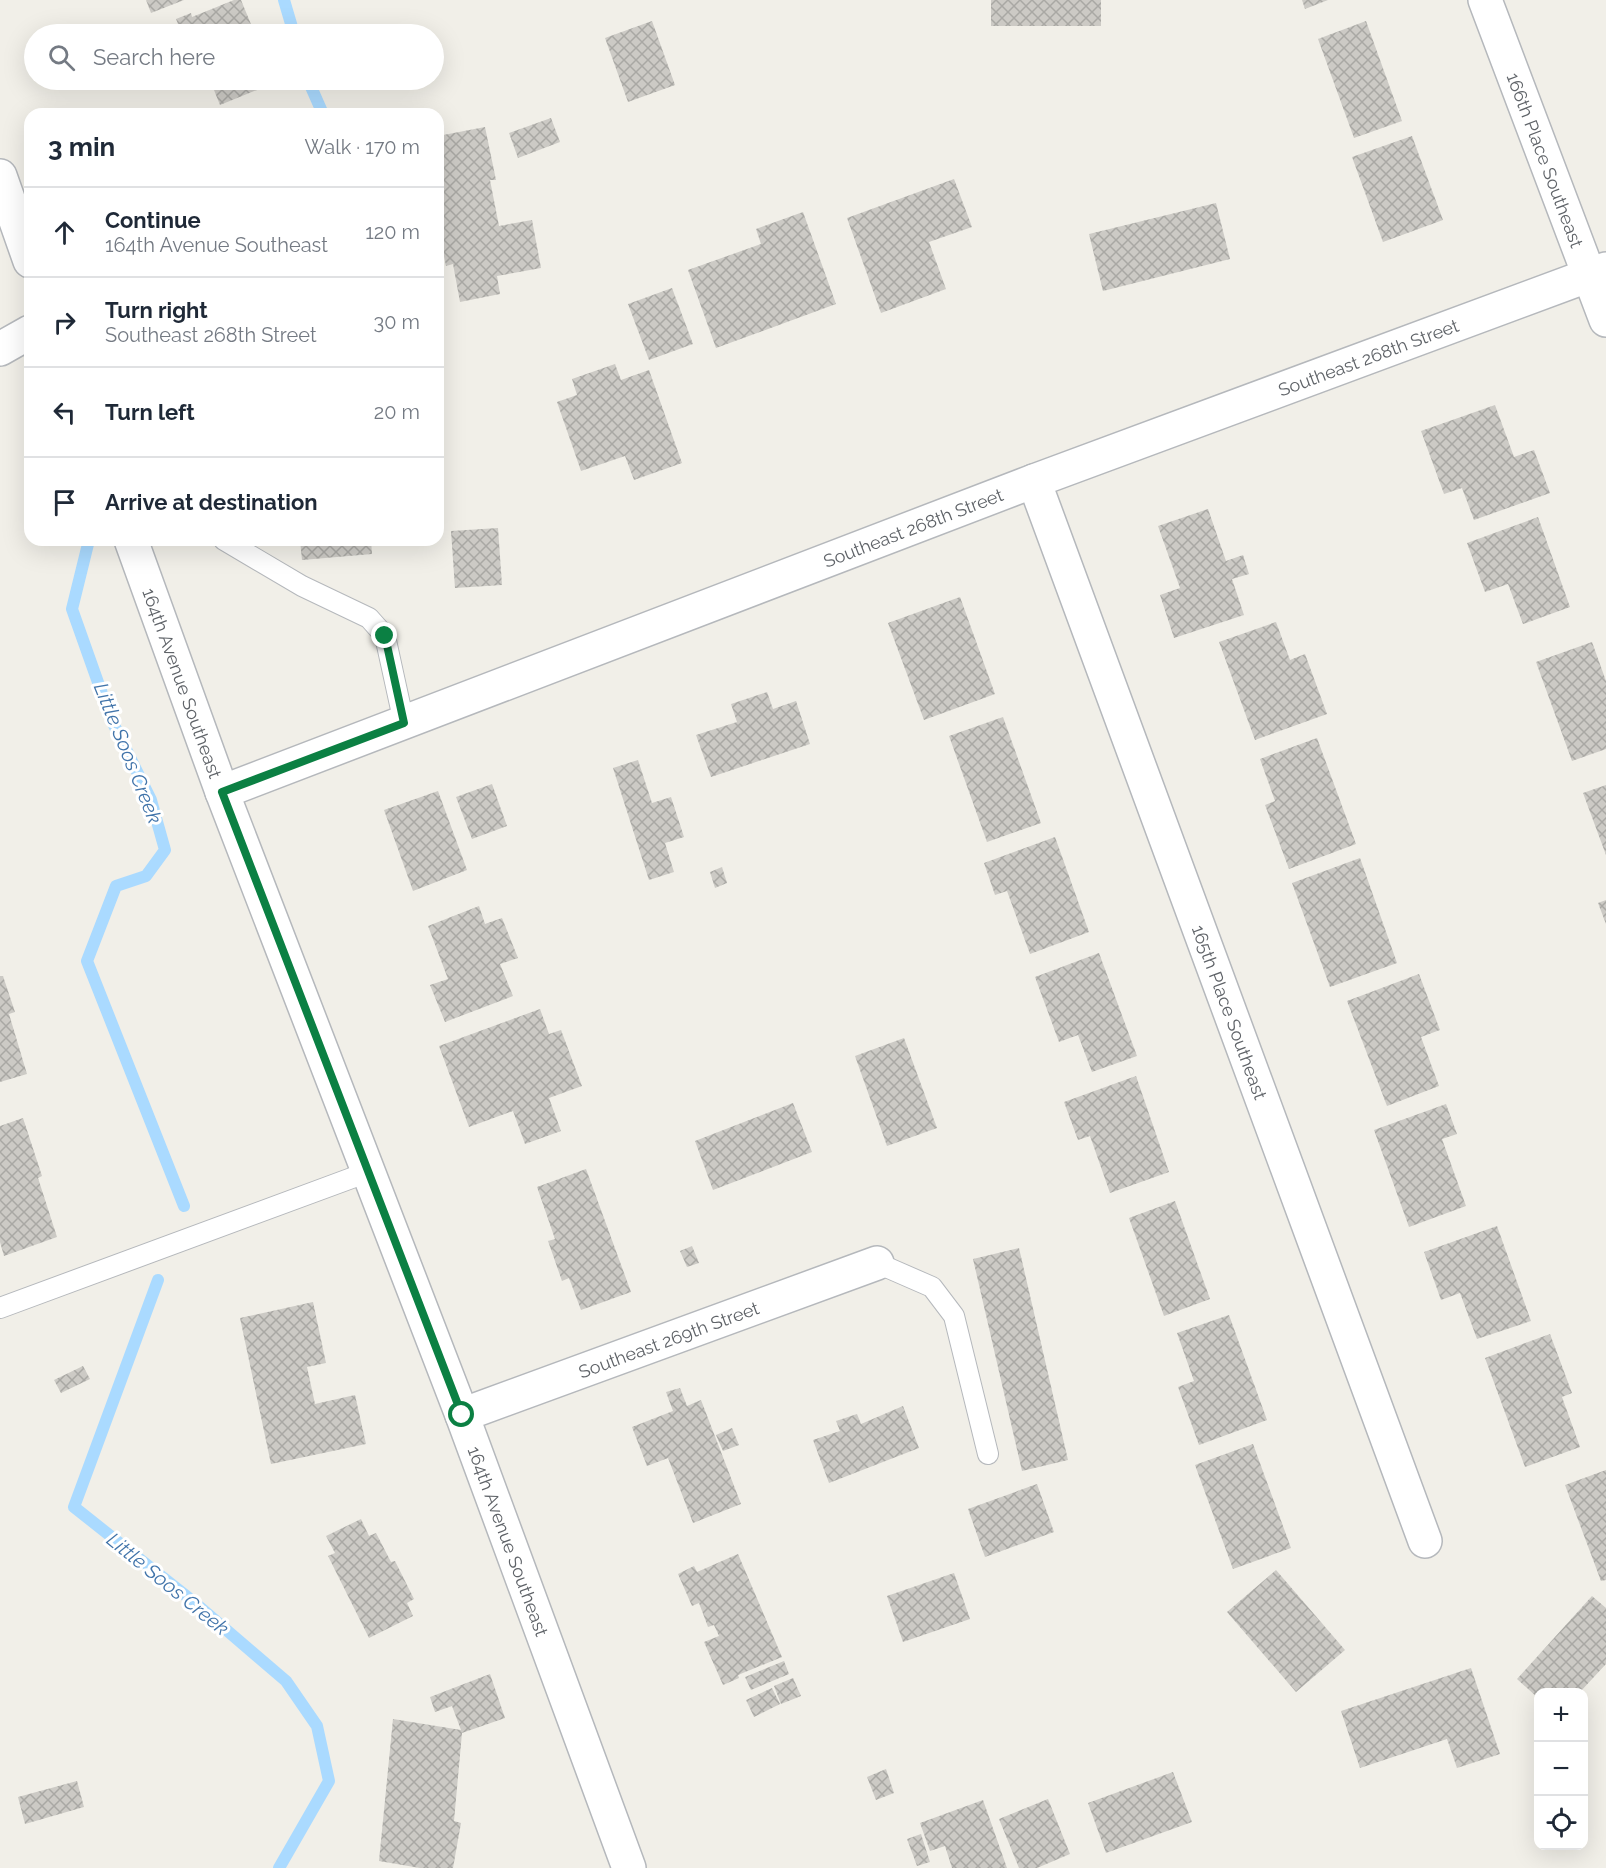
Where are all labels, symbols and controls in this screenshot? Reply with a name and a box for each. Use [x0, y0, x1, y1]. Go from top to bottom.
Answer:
search box [24, 24, 444, 90]
icon: search [45, 41, 78, 74]
text: Search here [93, 44, 215, 70]
street label: 166th Place Southeast [1503, 69, 1588, 250]
text: 3 min [48, 132, 115, 162]
text: Walk · 170 m [304, 135, 420, 159]
text: Continue [105, 207, 201, 233]
icon: ahead [48, 216, 81, 249]
text: 120 m [365, 220, 420, 244]
text: 164th Avenue Southeast [105, 233, 328, 257]
text: Turn right [105, 297, 208, 323]
icon: right [48, 306, 81, 339]
text: 30 m [374, 310, 420, 334]
street label: Southeast 268th Street [1275, 314, 1461, 400]
text: Southeast 268th Street [105, 323, 317, 347]
icon: left [48, 396, 81, 429]
text: Turn left [105, 399, 195, 425]
text: 20 m [374, 400, 420, 424]
street label: Southeast 268th Street [820, 483, 1006, 571]
icon: arrive [48, 486, 81, 519]
text: Arrive at destination [105, 489, 318, 515]
street label: 164th Avenue Southeast [139, 585, 227, 781]
route end [371, 622, 397, 648]
water label: Little Soos Creek [89, 679, 167, 827]
street label: 165th Place Southeast [1188, 922, 1272, 1102]
street label: Southeast 269th Street [576, 1297, 762, 1382]
route start [448, 1401, 474, 1427]
street label: 164th Avenue Southeast [464, 1443, 553, 1639]
water label: Little Soos Creek [102, 1528, 234, 1641]
map controls [1534, 1688, 1588, 1850]
button: + [1534, 1688, 1588, 1742]
button: − [1534, 1742, 1588, 1796]
button: locate [1534, 1796, 1588, 1850]

